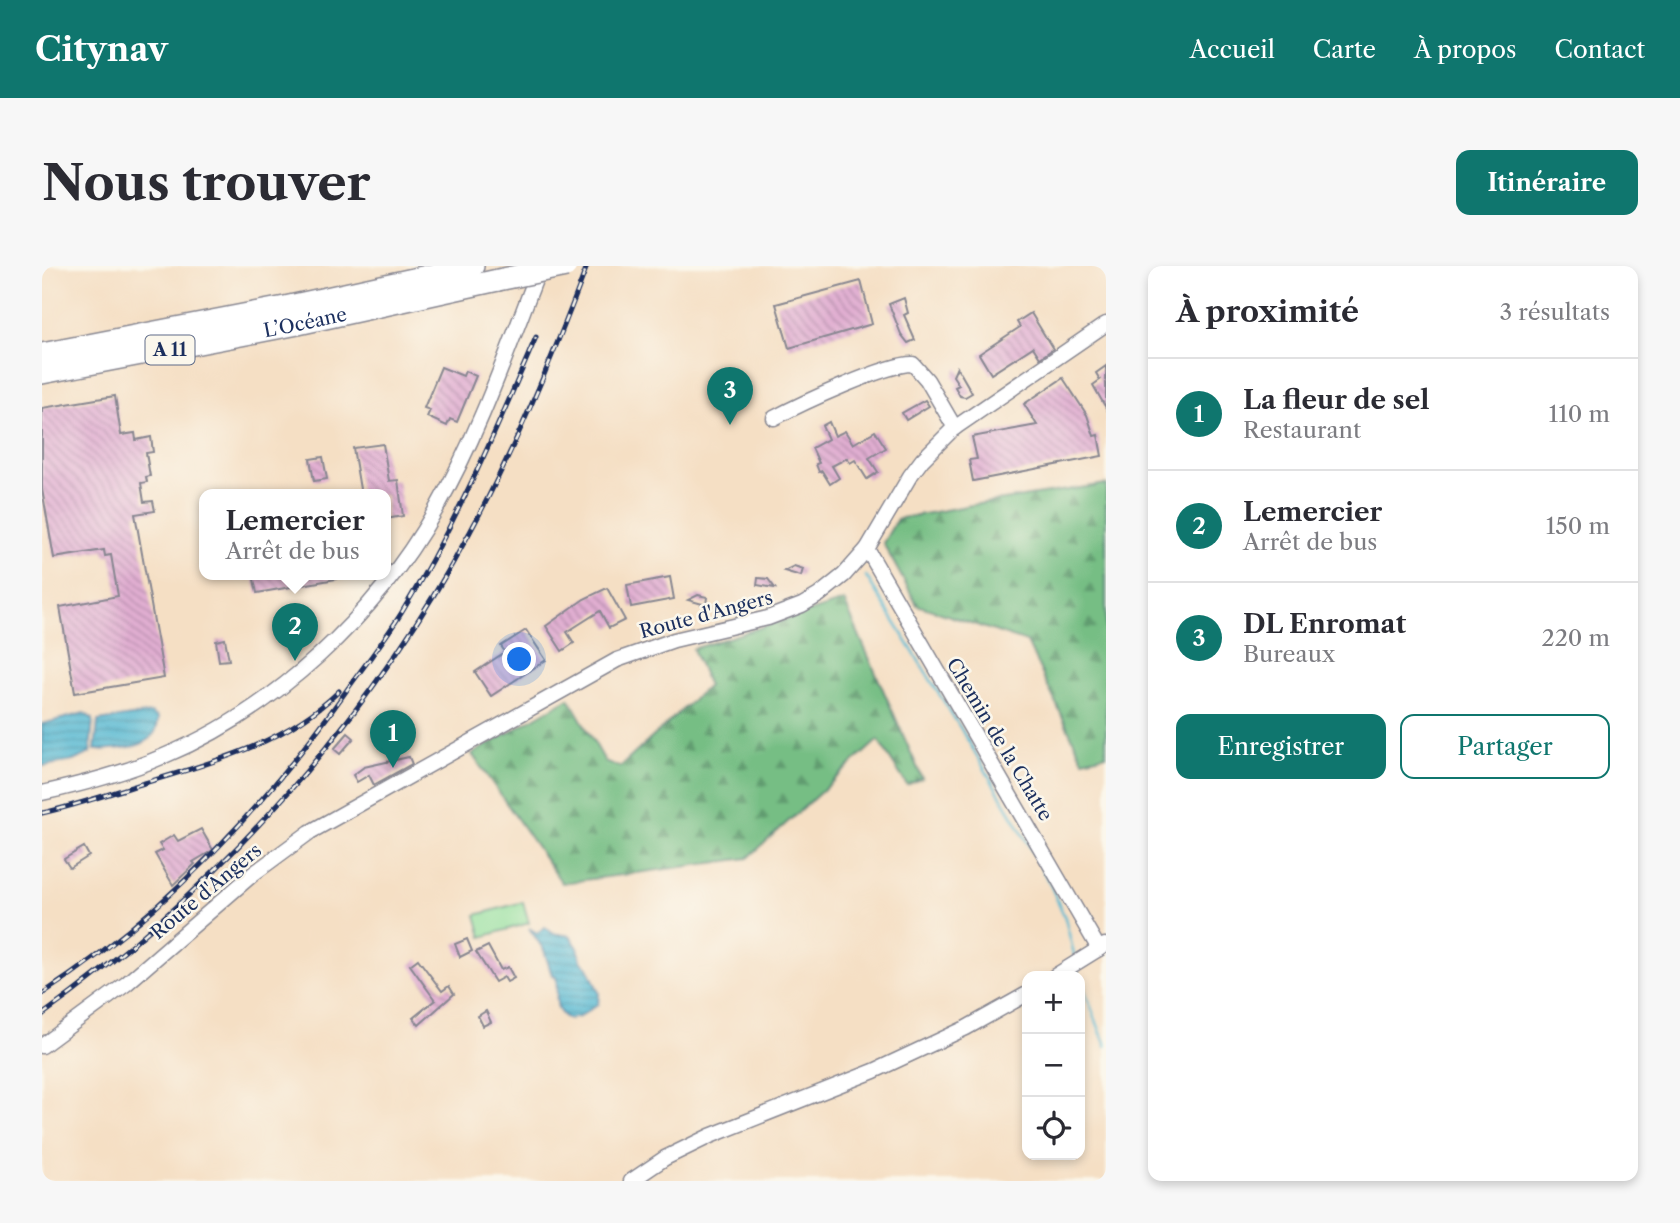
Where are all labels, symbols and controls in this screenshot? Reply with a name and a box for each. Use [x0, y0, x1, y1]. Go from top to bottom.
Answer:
text: Citynav [35, 29, 168, 70]
text: Accueil [1190, 35, 1275, 64]
text: Carte [1313, 35, 1376, 64]
text: À propos [1414, 35, 1517, 64]
text: Contact [1555, 35, 1645, 64]
button: Itinéraire [1456, 150, 1638, 215]
text: Nous trouver [42, 152, 370, 213]
text: À proximité [1176, 293, 1359, 330]
text: 3 résultats [1500, 298, 1610, 326]
street label: L’Océane [262, 303, 349, 342]
road number: A 11 [146, 336, 194, 364]
pin: 3 [707, 367, 753, 425]
text: La fleur de sel [1243, 384, 1429, 416]
text: 1 [1194, 400, 1204, 428]
text: 110 m [1549, 400, 1610, 428]
text: Restaurant [1243, 416, 1361, 444]
popup [199, 489, 391, 580]
text: Lemercier [1243, 496, 1382, 528]
text: Lemercier [225, 505, 365, 537]
text: 2 [1192, 512, 1206, 540]
text: 150 m [1546, 512, 1610, 540]
text: Arrêt de bus [1243, 528, 1377, 556]
text: Arrêt de bus [225, 537, 360, 565]
street label: Route d'Angers [637, 586, 775, 643]
pin: 2 [272, 603, 318, 661]
text: DL Enromat [1243, 608, 1406, 640]
text: 3 [1193, 624, 1206, 652]
text: 220 m [1541, 624, 1610, 652]
text: Bureaux [1243, 640, 1335, 668]
your location [502, 642, 536, 676]
street label: Chemin de la Chatte [942, 654, 1057, 825]
pin: 1 [370, 710, 416, 768]
button: Enregistrer [1176, 714, 1386, 779]
button: Partager [1400, 714, 1610, 779]
street label: Route d'Angers [146, 839, 266, 944]
map controls [1022, 971, 1085, 1160]
button: + [1022, 971, 1085, 1034]
button: − [1022, 1034, 1085, 1097]
button: locate [1022, 1097, 1085, 1160]

